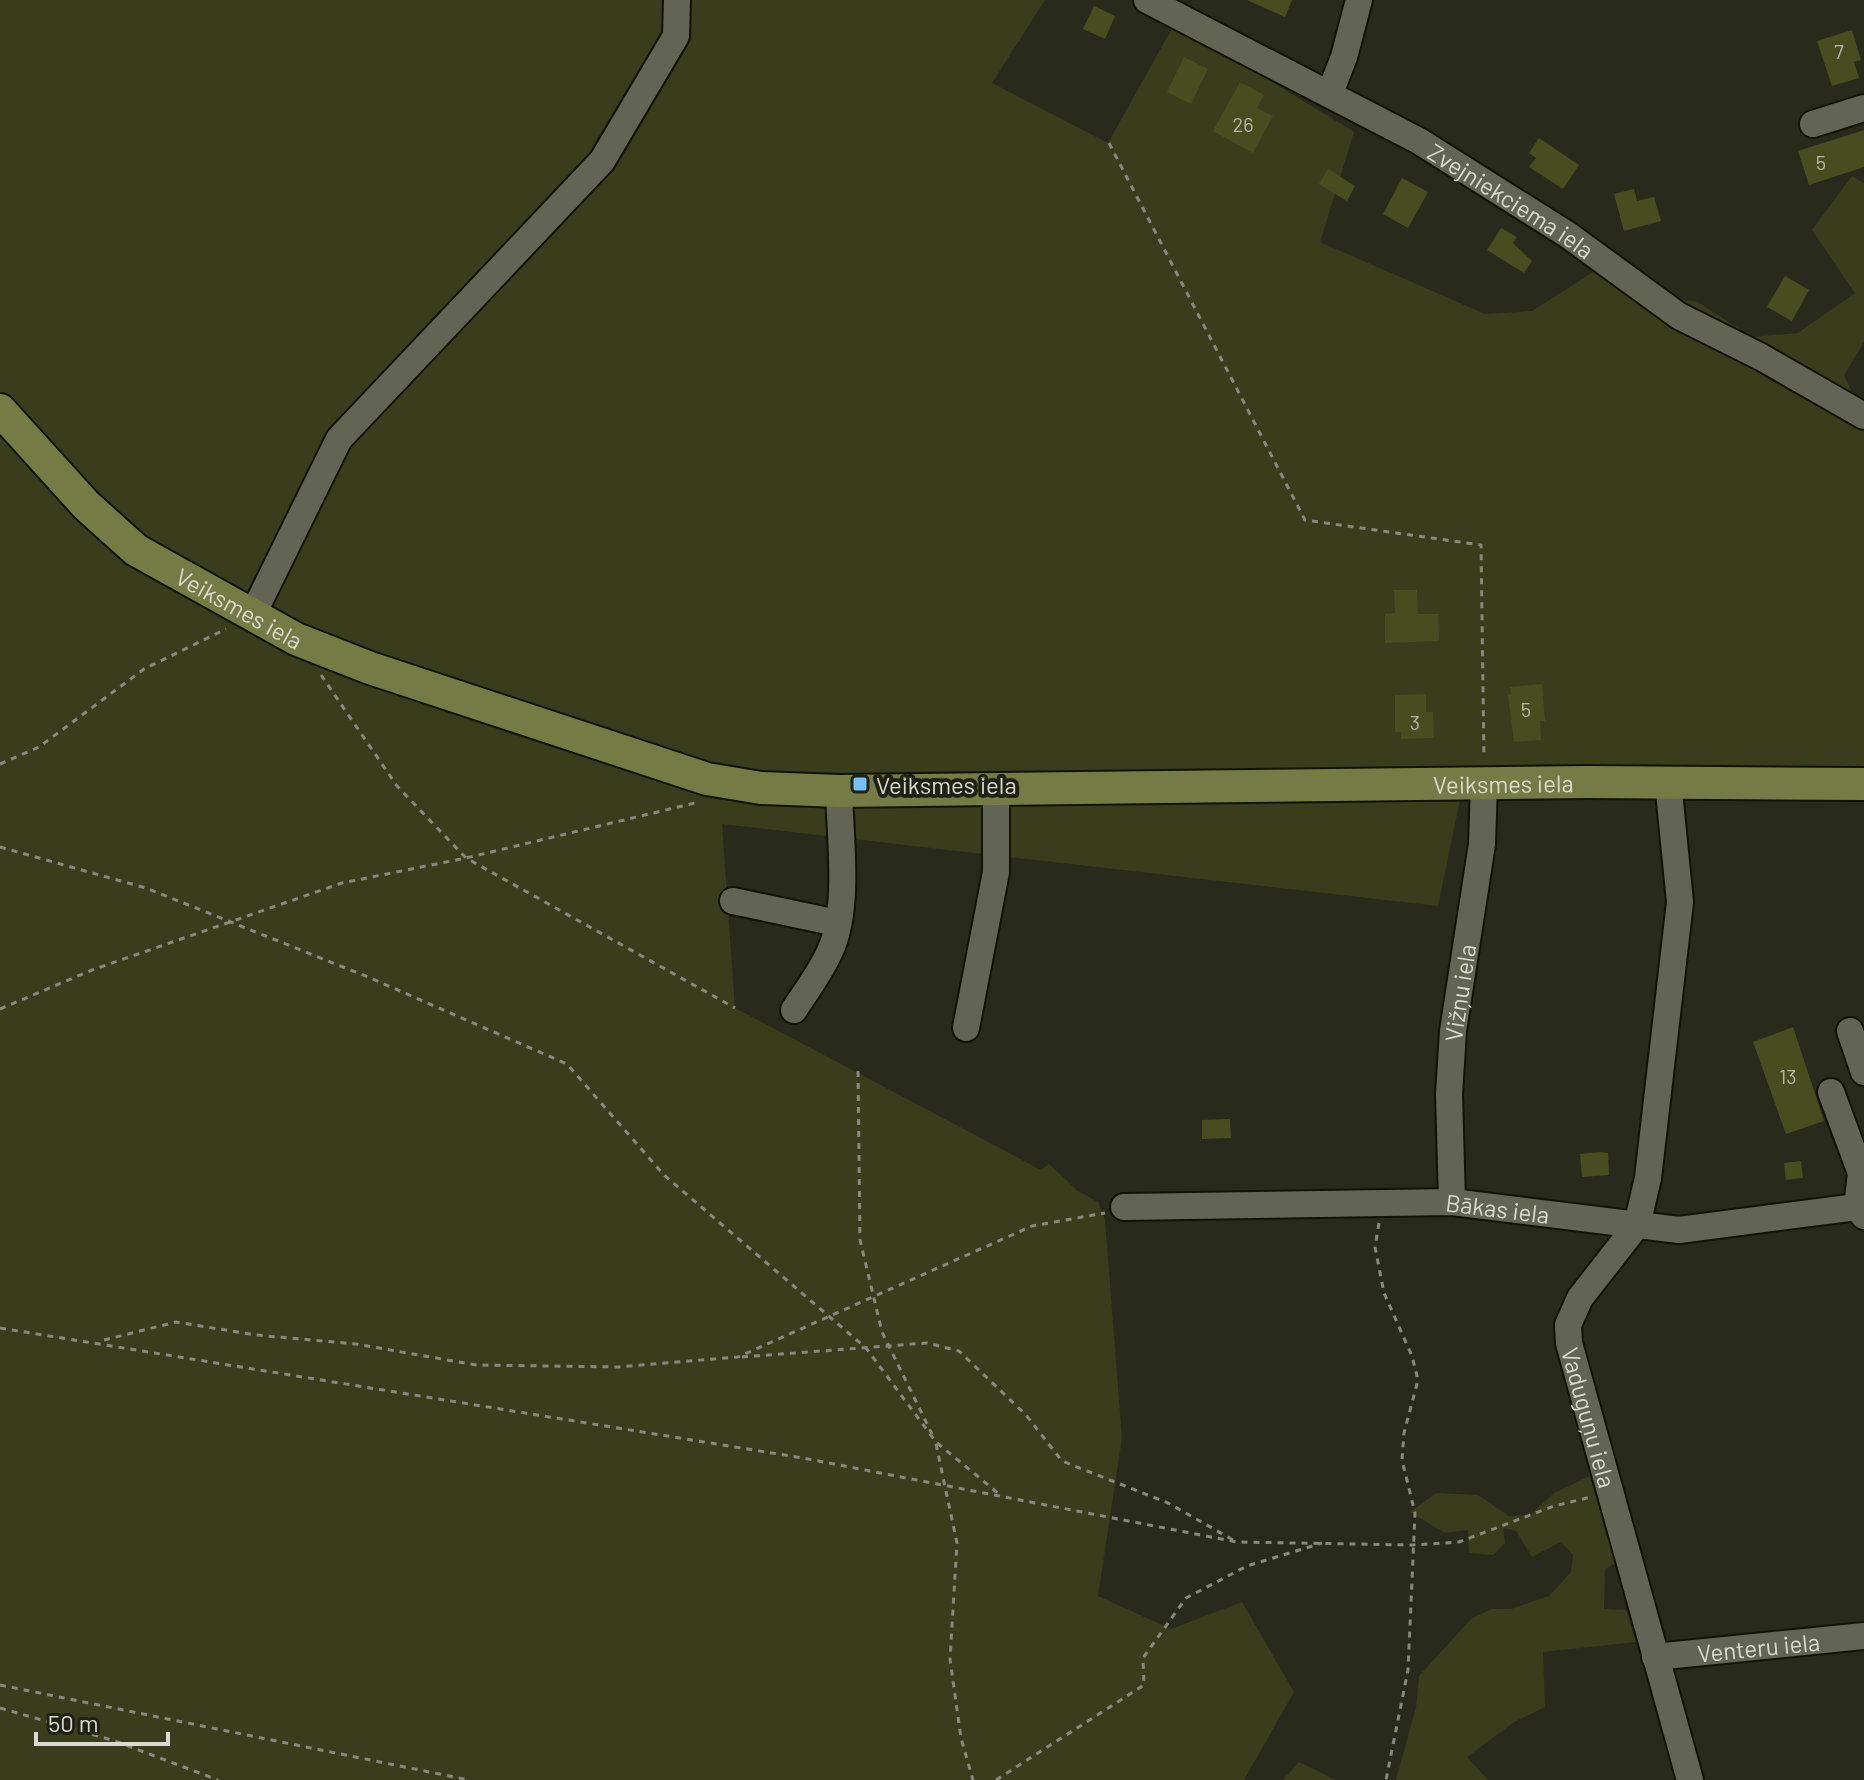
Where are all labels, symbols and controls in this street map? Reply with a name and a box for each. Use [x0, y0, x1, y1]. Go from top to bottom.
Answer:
house number: 7 [1834, 39, 1844, 63]
house number: 26 [1232, 112, 1254, 136]
street label: Zvejniekciema iela [1423, 136, 1600, 264]
house number: 5 [1816, 150, 1826, 174]
street label: Veiksmes iela [171, 561, 308, 655]
house number: 5 [1521, 697, 1531, 721]
house number: 3 [1410, 710, 1420, 734]
street label: Veiksmes iela [1433, 768, 1574, 798]
place label: Veiksmes iela [876, 770, 1017, 799]
marker: Veiksmes iela [851, 775, 869, 793]
street label: Vižņu iela [1438, 942, 1481, 1042]
house number: 13 [1779, 1064, 1797, 1088]
street label: Bākas iela [1444, 1187, 1551, 1228]
street label: Vaduguņu iela [1556, 1344, 1623, 1491]
street label: Venteru iela [1696, 1626, 1821, 1667]
scale bar [36, 1696, 168, 1746]
text: 50 m [48, 1708, 99, 1737]

